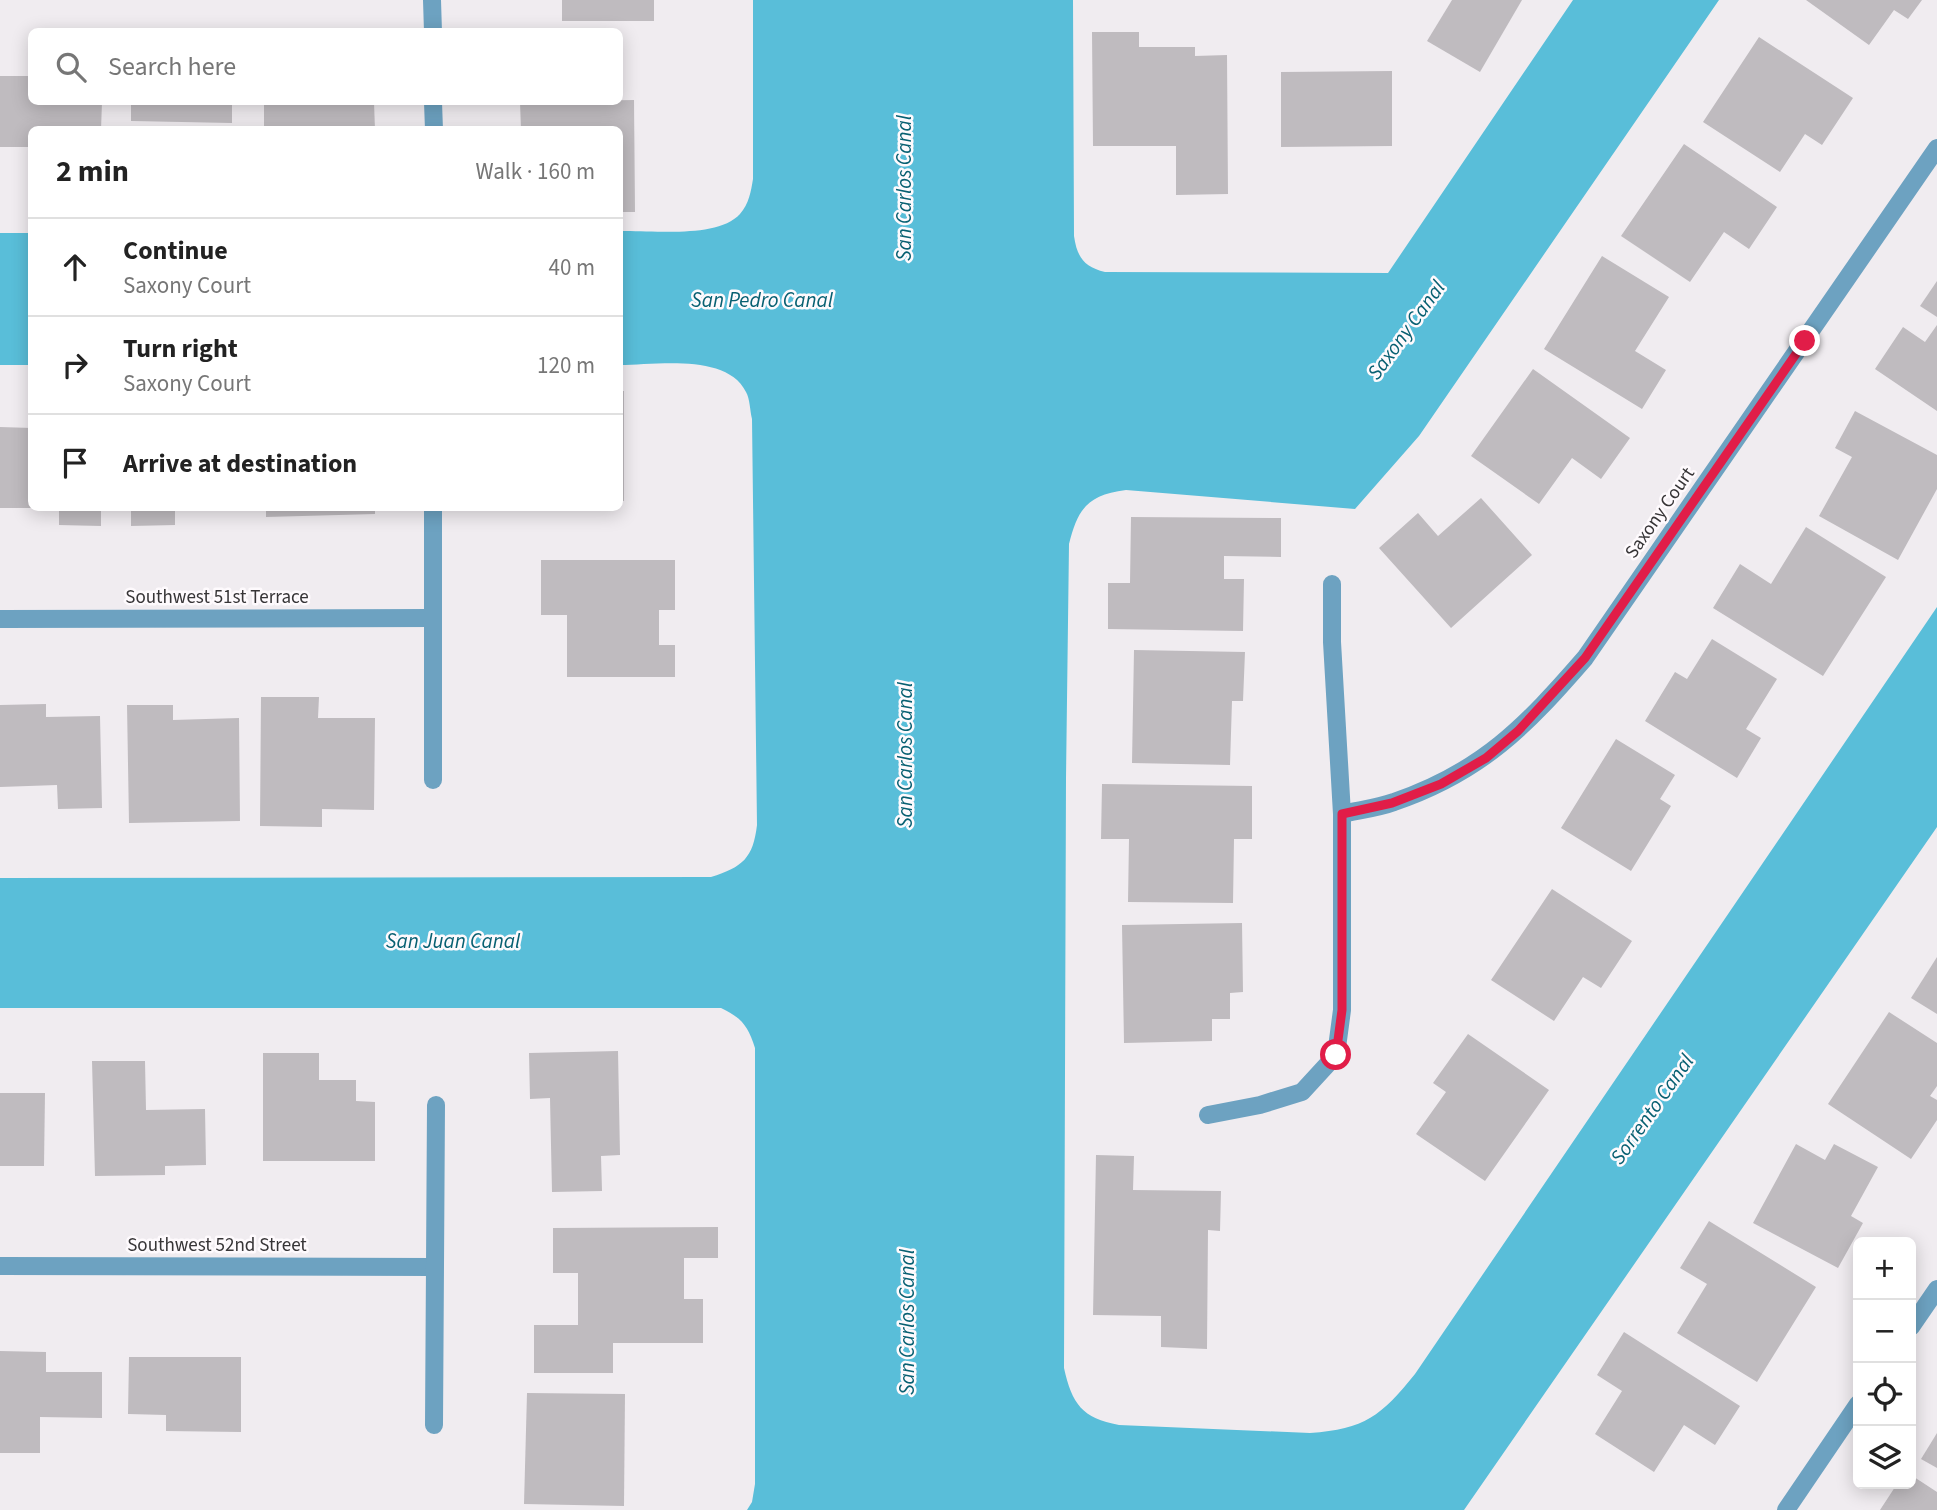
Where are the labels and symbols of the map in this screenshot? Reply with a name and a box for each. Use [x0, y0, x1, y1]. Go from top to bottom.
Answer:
water label: San Carlos Canal [889, 114, 919, 261]
water label: Saxony Canal [1360, 274, 1453, 386]
water label: San Pedro Canal [691, 285, 834, 315]
route end [1789, 325, 1820, 356]
street label: Saxony Court [1619, 461, 1702, 564]
street label: Southwest 51st Terrace [125, 584, 309, 611]
water label: San Carlos Canal [890, 681, 920, 828]
water label: San Juan Canal [386, 926, 521, 956]
route start [1320, 1039, 1351, 1070]
water label: Sorrento Canal [1603, 1047, 1702, 1170]
street label: Southwest 52nd Street [127, 1232, 307, 1259]
water label: San Carlos Canal [892, 1248, 922, 1395]

